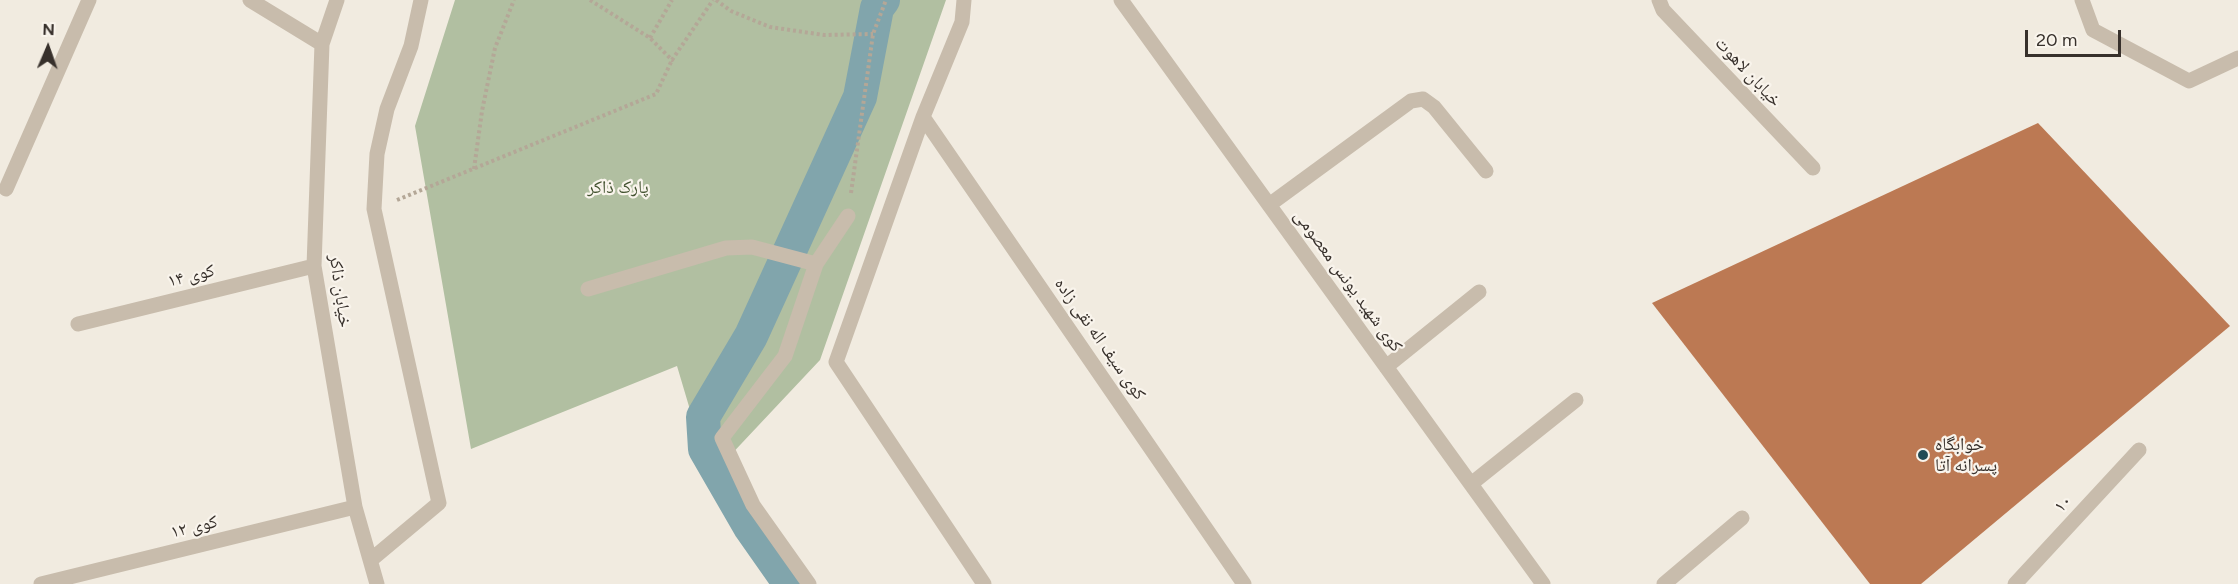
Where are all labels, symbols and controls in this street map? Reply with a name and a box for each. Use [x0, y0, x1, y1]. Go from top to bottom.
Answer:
north arrow [18, 18, 78, 78]
scale bar [2028, 18, 2124, 56]
text: N [42, 20, 55, 39]
text: 20 m [2036, 29, 2077, 51]
street label: خیابان لاهوت [1710, 33, 1786, 111]
park label: پارک ذاکر [587, 177, 649, 199]
street label: کوی شهید یونس معصومی [1289, 206, 1407, 356]
street label: خیابان ذاکر [324, 253, 356, 329]
street label: کوی ۱۴ [165, 260, 217, 292]
street label: کوی سیف اله نقی زاده [1050, 274, 1150, 404]
place label: خوابگاه پسرانه آتا [1935, 434, 1997, 476]
marker: خوابگاه پسرانه آتا [1916, 448, 1930, 462]
street label: ۱۰ [2050, 491, 2076, 517]
street label: کوی ۱۲ [168, 511, 220, 543]

